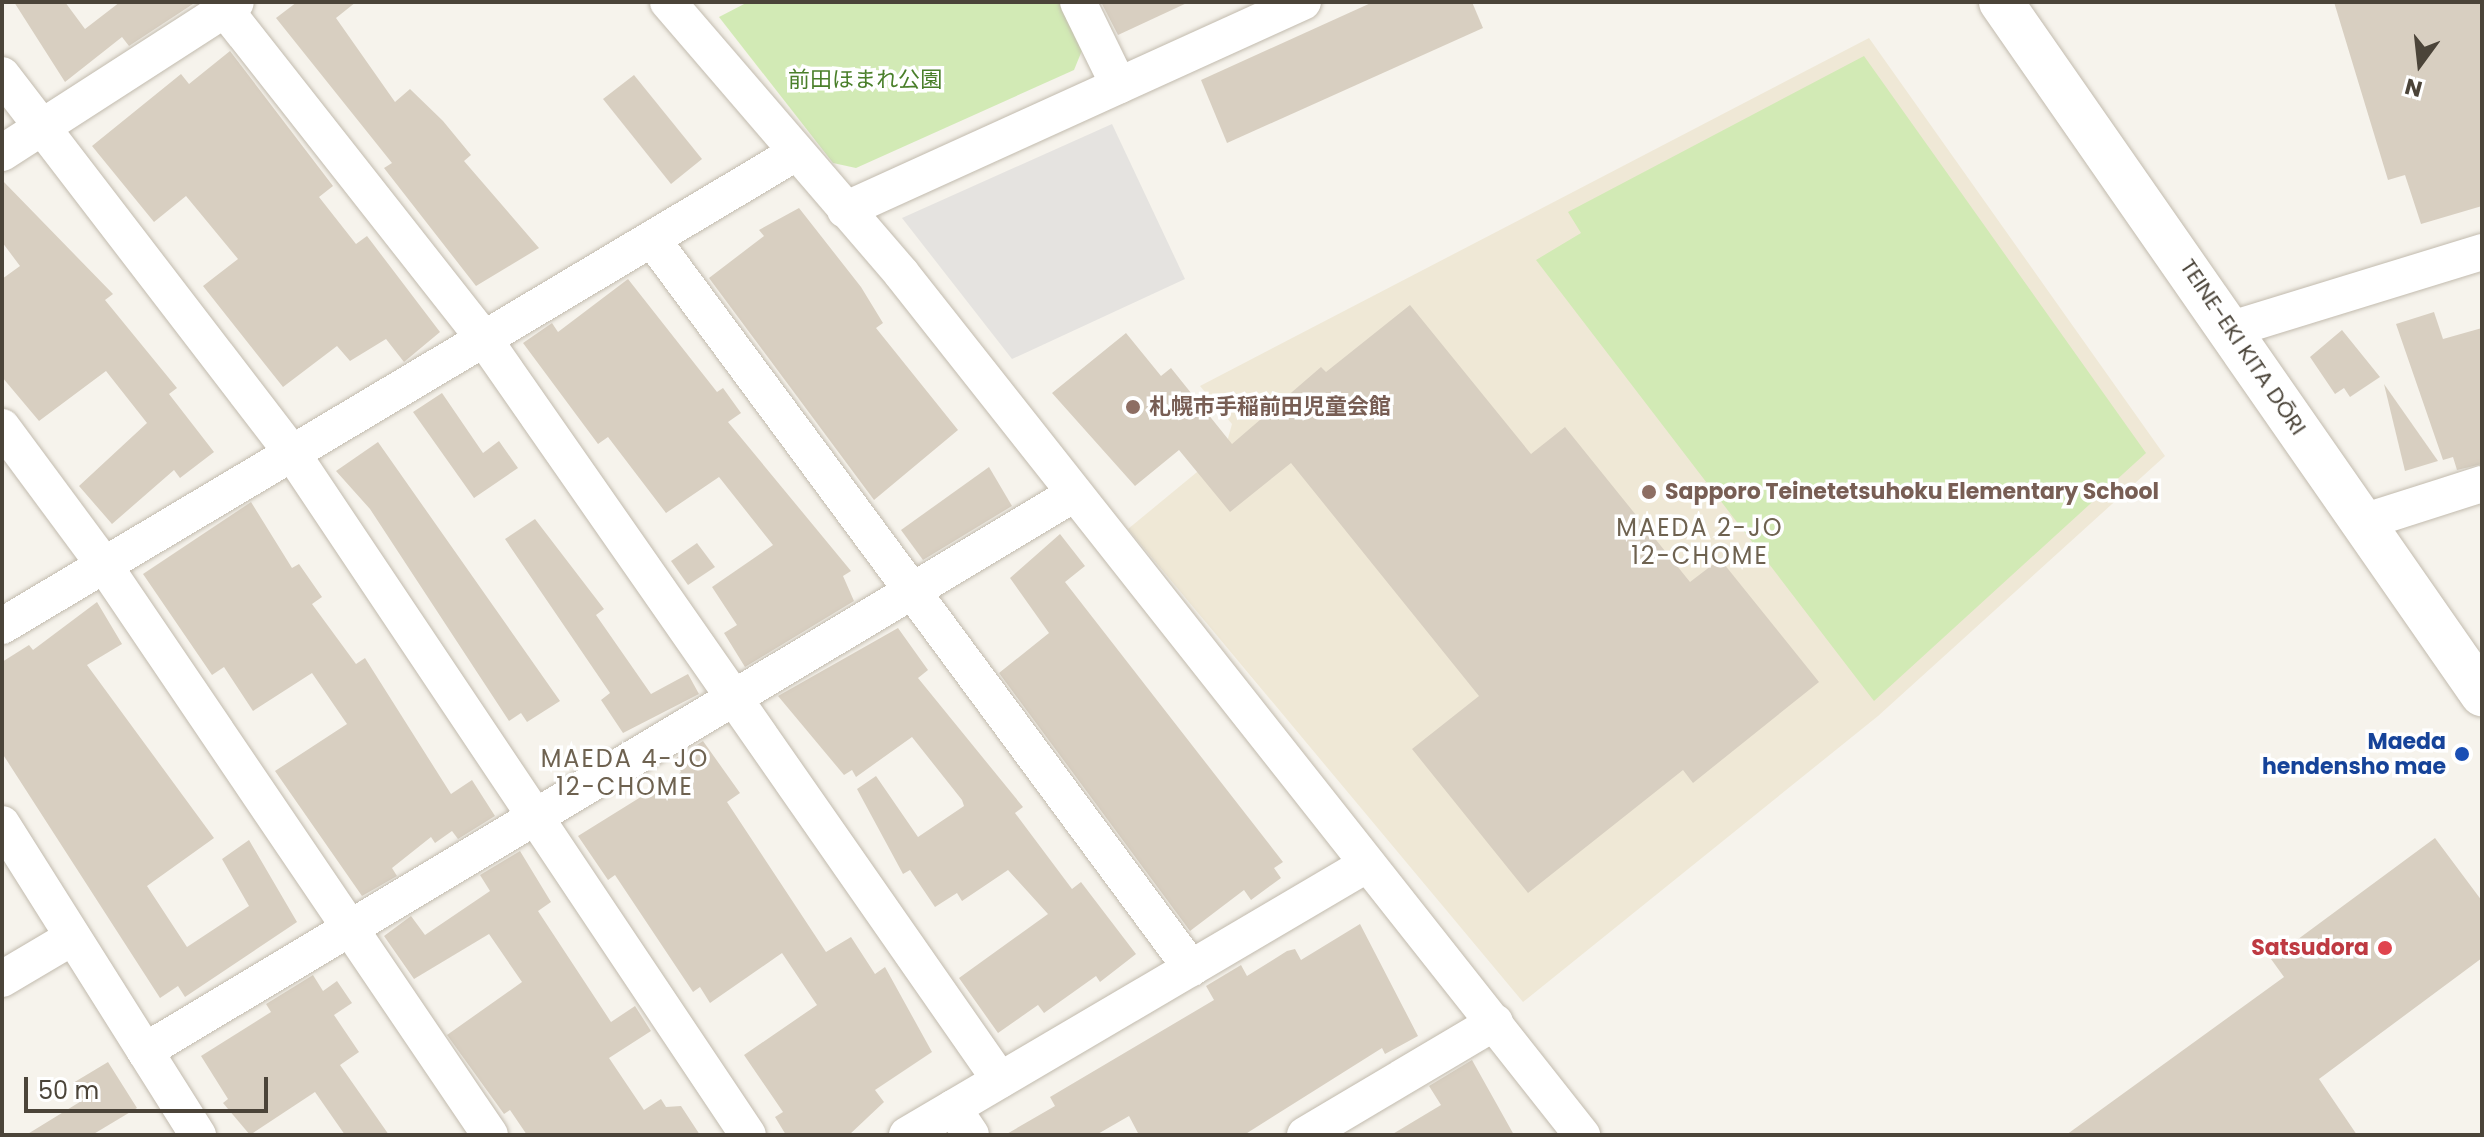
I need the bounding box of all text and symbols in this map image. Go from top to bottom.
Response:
north arrow [2380,24,2460,104]
park label: 前田ほまれ公園 [788,67,942,93]
text: N [2402,71,2426,105]
street label: TEINE-EKI KITA DŌRI [2174,254,2312,440]
place label: 札幌市手稲前田児童会館 [1149,394,1391,420]
marker: 札幌市手稲前田児童会館 [1124,398,1142,416]
place label: Sapporo Teinetetsuhoku Elementary School [1665,479,2159,505]
marker: Sapporo Teinetetsuhoku Elementary School [1640,483,1658,501]
district label: MAEDA 2-JO 12-CHOME [1616,514,1784,570]
place label: Maeda hendensho mae [2262,728,2446,780]
district label: MAEDA 4-JO 12-CHOME [541,745,709,801]
marker: Maeda hendensho mae [2453,745,2471,763]
place label: Satsudora [2251,935,2369,961]
marker: Satsudora [2376,939,2394,957]
scale bar [28,1061,272,1111]
text: 50 m [38,1074,99,1107]

